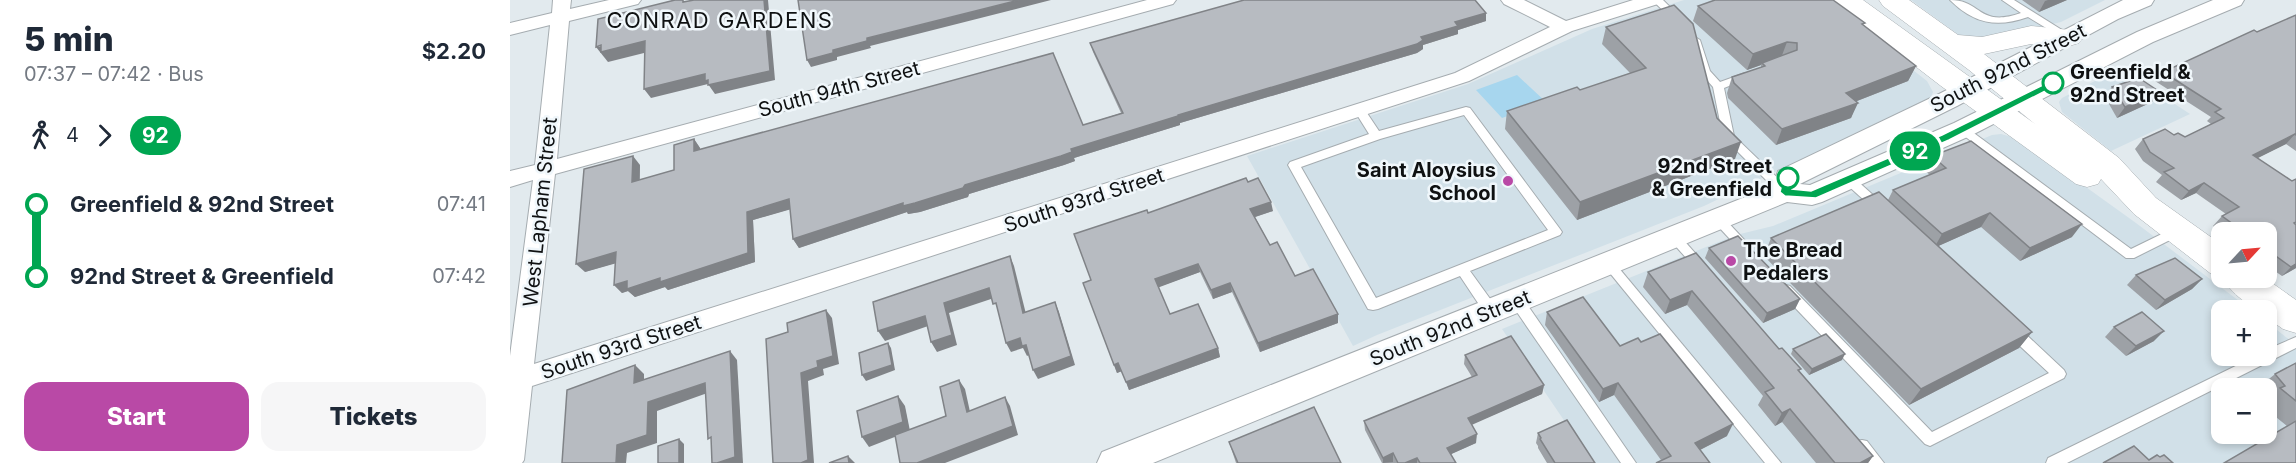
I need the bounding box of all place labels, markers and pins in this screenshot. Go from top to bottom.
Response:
place label: Greenfield & 92nd Street [2070,60,2191,107]
marker: Greenfield & 92nd Street [2042,72,2064,94]
place label: 92nd Street & Greenfield [1651,154,1772,201]
place label: Saint Aloysius School [1357,158,1496,205]
marker: 92nd Street & Greenfield [1777,167,1799,189]
marker: Saint Aloysius School [1501,174,1515,188]
place label: The Bread Pedalers [1743,238,1843,285]
marker: The Bread Pedalers [1724,254,1738,268]

